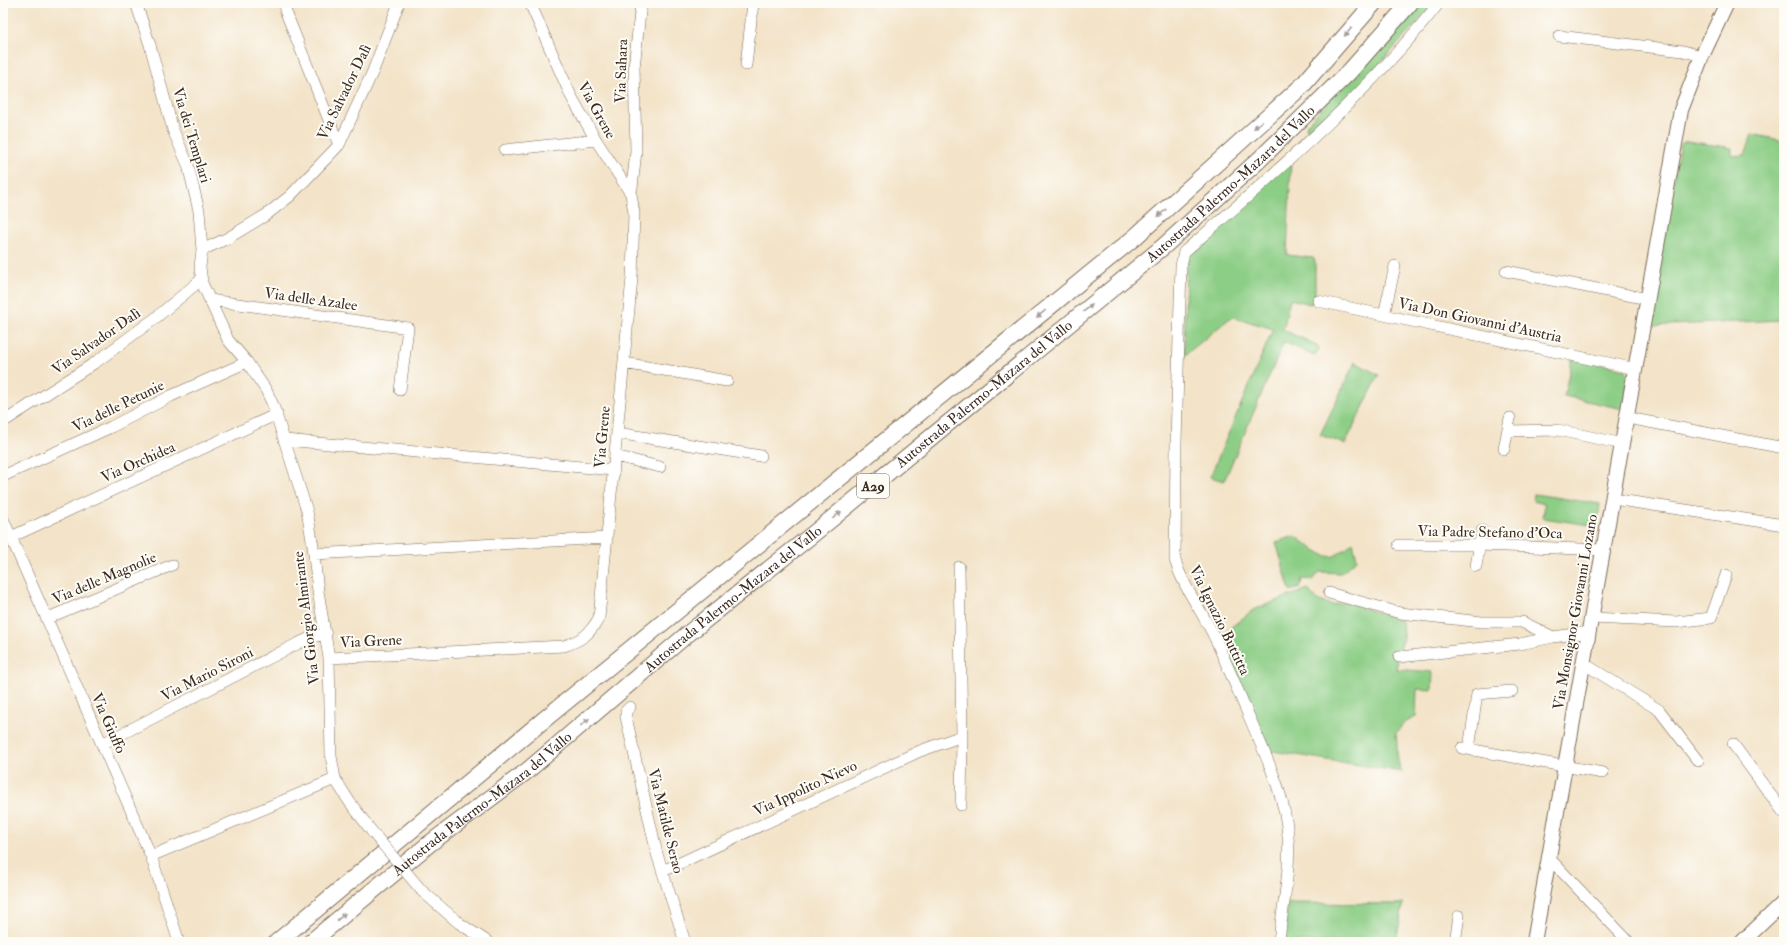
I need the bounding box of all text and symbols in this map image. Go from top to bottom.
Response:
one-way arrow [1344,27,1353,38]
street label: Via Sahara [611,38,632,103]
street label: Via Salvador Dalì [313,41,376,143]
street label: Via Grene [573,78,620,142]
street label: Via dei Templari [167,85,215,185]
street label: Autostrada Palermo-Mazara del Vallo [1141,102,1319,268]
one-way arrow [1253,121,1263,130]
one-way arrow [1157,208,1167,218]
street label: Via delle Azalee [263,284,359,315]
street label: Via Don Giovanni d'Austria [1396,294,1564,347]
street label: Via Salvador Dalì [48,304,144,379]
one-way arrow [1083,304,1094,313]
one-way arrow [1035,310,1046,319]
street label: Autostrada Palermo-Mazara del Vallo [891,316,1076,473]
street label: Via delle Petunie [69,376,167,437]
street label: Via Grene [590,405,615,469]
street label: Via Orchidea [98,437,179,487]
road number: A29 [857,474,889,498]
one-way arrow [831,511,842,520]
street label: Via Monsignor Giovanni Lozano [1549,513,1602,711]
street label: Autostrada Palermo-Mazara del Vallo [640,522,826,677]
street label: Via Padre Stefano d'Oca [1417,522,1563,543]
street label: Via delle Magnolie [49,548,159,609]
street label: Via Giorgio Almirante [289,550,324,686]
street label: Via Ignazio Buttitta [1185,562,1255,679]
street label: Via Grene [339,630,403,653]
street label: Via Mario Sironi [158,643,257,706]
street label: Via Giuffo [87,690,130,756]
one-way arrow [579,718,590,727]
street label: Autostrada Palermo-Mazara del Vallo [388,728,576,881]
street label: Via Ippolito Nievo [750,756,860,822]
street label: Via Matilde Serao [643,767,688,876]
one-way arrow [336,912,346,921]

